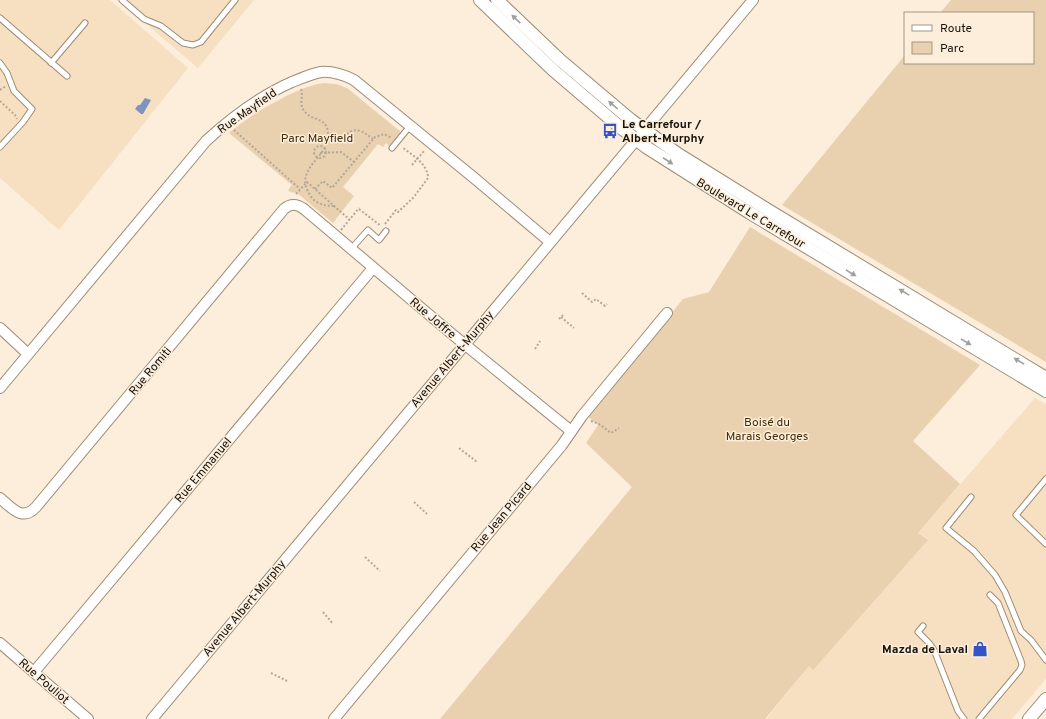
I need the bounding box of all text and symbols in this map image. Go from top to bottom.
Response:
legend [904,12,1034,64]
one-way arrow [511,14,521,23]
text: Route [940,21,972,37]
text: Parc [940,41,964,57]
street label: Rue Mayfield [215,85,280,138]
one-way arrow [608,101,619,110]
place label: Le Carrefour / Albert-Murphy [622,117,705,147]
bus stop icon: Le Carrefour / Albert-Murphy [601,122,619,140]
park label: Parc Mayfield [281,131,353,147]
one-way arrow [662,158,674,165]
street label: Boulevard Le Carrefour [693,175,808,253]
one-way arrow [845,270,857,277]
one-way arrow [898,288,910,295]
street label: Rue Joffre [406,295,459,343]
street label: Avenue Albert-Murphy [408,308,498,411]
one-way arrow [960,339,972,346]
street label: Rue Romiti [126,344,176,399]
one-way arrow [1013,358,1025,365]
park label: Boisé du Marais Georges [726,415,808,445]
street label: Rue Emmanuel [172,434,236,507]
street label: Rue Jean Picard [468,479,536,556]
street label: Avenue Albert-Murphy [200,557,290,660]
shop icon: Mazda de Laval [971,640,989,658]
place label: Mazda de Laval [882,642,968,658]
street label: Rue Pouliot [15,655,72,708]

